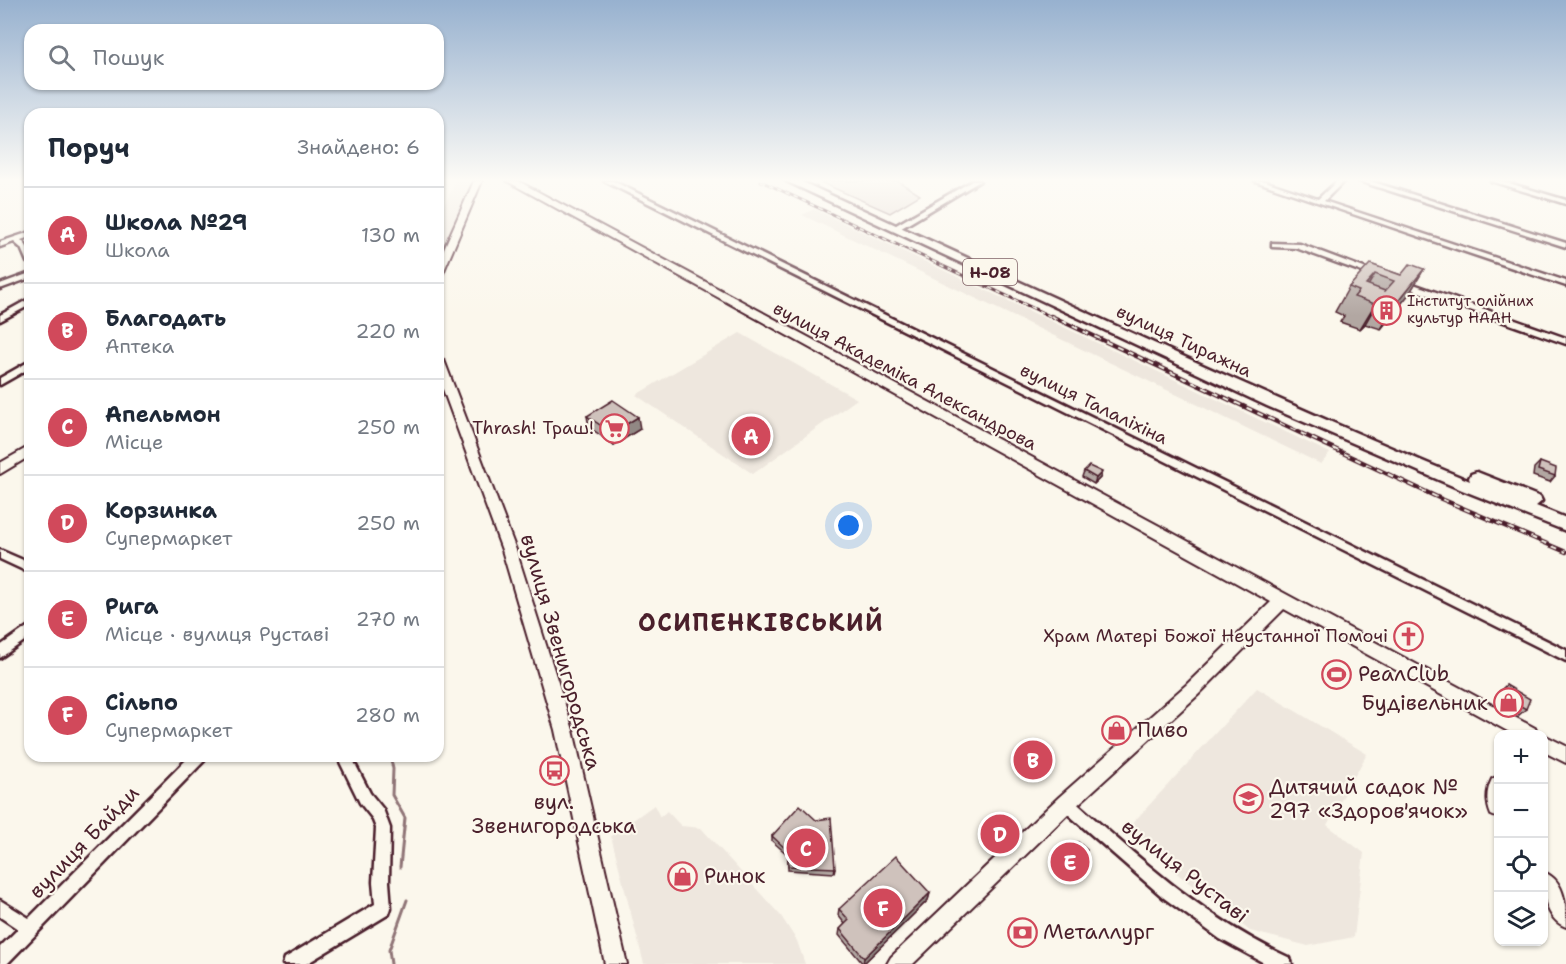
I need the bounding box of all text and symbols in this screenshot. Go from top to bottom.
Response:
search box [24,24,444,90]
icon: search [45,41,78,74]
text: Пошук [93,43,164,72]
text: Поруч [48,130,130,165]
text: Знайдено: 6 [297,134,420,160]
text: Школа №29 [105,208,248,237]
text: A [60,222,75,248]
text: 130 m [361,222,420,248]
text: Школа [105,237,170,263]
road number: Н-08 [963,259,1017,285]
place label: Інститут олійних культур НААН [1407,291,1534,328]
building icon: Інститут олійних культур НААН [1370,294,1402,326]
street label: вулиця Академіка Александрова [769,296,1041,456]
street label: вулиця Тиражна [1112,299,1256,383]
text: Благодать [105,304,226,333]
text: B [61,318,74,344]
text: 220 m [356,318,420,344]
text: Аптека [105,333,174,359]
street label: вулиця Талаліхіна [1016,358,1172,450]
text: Апельмон [105,400,221,429]
supermarket icon: Thrash! Траш! [599,412,631,444]
text: C [61,414,74,440]
text: 250 m [356,414,420,440]
pin: A [732,414,771,458]
place label: Thrash! Траш! [472,416,594,440]
text: Місце [105,429,163,455]
text: Корзинка [105,496,217,525]
text: D [60,510,75,536]
text: 250 m [356,510,420,536]
your location [834,511,863,540]
text: Супермаркет [105,525,232,551]
street label: вулиця Звенигородська [514,531,608,773]
text: Рига [105,592,159,621]
text: E [61,606,74,632]
text: 270 m [356,606,420,632]
district label: ОСИПЕНКІВСЬКИЙ [638,606,884,639]
church icon: Храм Матері Божої Неустанної Помочі [1393,620,1425,652]
text: Місце · вулиця Руставі [105,621,329,647]
place label: Храм Матері Божої Неустанної Помочі [1043,624,1388,648]
sports icon: РеалClub [1321,658,1353,690]
place label: РеалClub [1358,660,1449,688]
shop icon: Будівельник [1493,687,1525,719]
text: Сільпо [105,688,178,717]
place label: Будівельник [1361,689,1488,717]
text: F [62,702,73,728]
text: 280 m [355,702,420,728]
shop icon: Пиво [1100,714,1132,746]
place label: Пиво [1137,716,1188,744]
text: Супермаркет [105,717,232,743]
map controls [1494,730,1548,946]
button: + [1494,730,1548,784]
pin: B [1014,738,1052,783]
bus stop icon: вул. Звенигородська [538,755,570,787]
place label: Дитячий садок № 297 «Здоров'ячок» [1269,773,1468,825]
street label: вулиця Байди [23,779,145,905]
school or university icon: Дитячий садок № 297 «Здоров'ячок» [1232,783,1264,815]
button: − [1494,784,1548,838]
place label: вул. Звенигородська [472,788,636,840]
pin: D [980,812,1020,856]
street label: вулиця Руставі [1116,813,1254,929]
pin: C [786,826,826,870]
button: locate [1494,838,1548,892]
pin: E [1050,840,1090,884]
shop icon: Ринок [667,860,699,892]
place label: Ринок [704,862,765,890]
pin: F [864,886,902,930]
button: layers [1494,892,1548,946]
bank icon: Металлург [1006,916,1038,948]
place label: Металлург [1043,918,1155,946]

